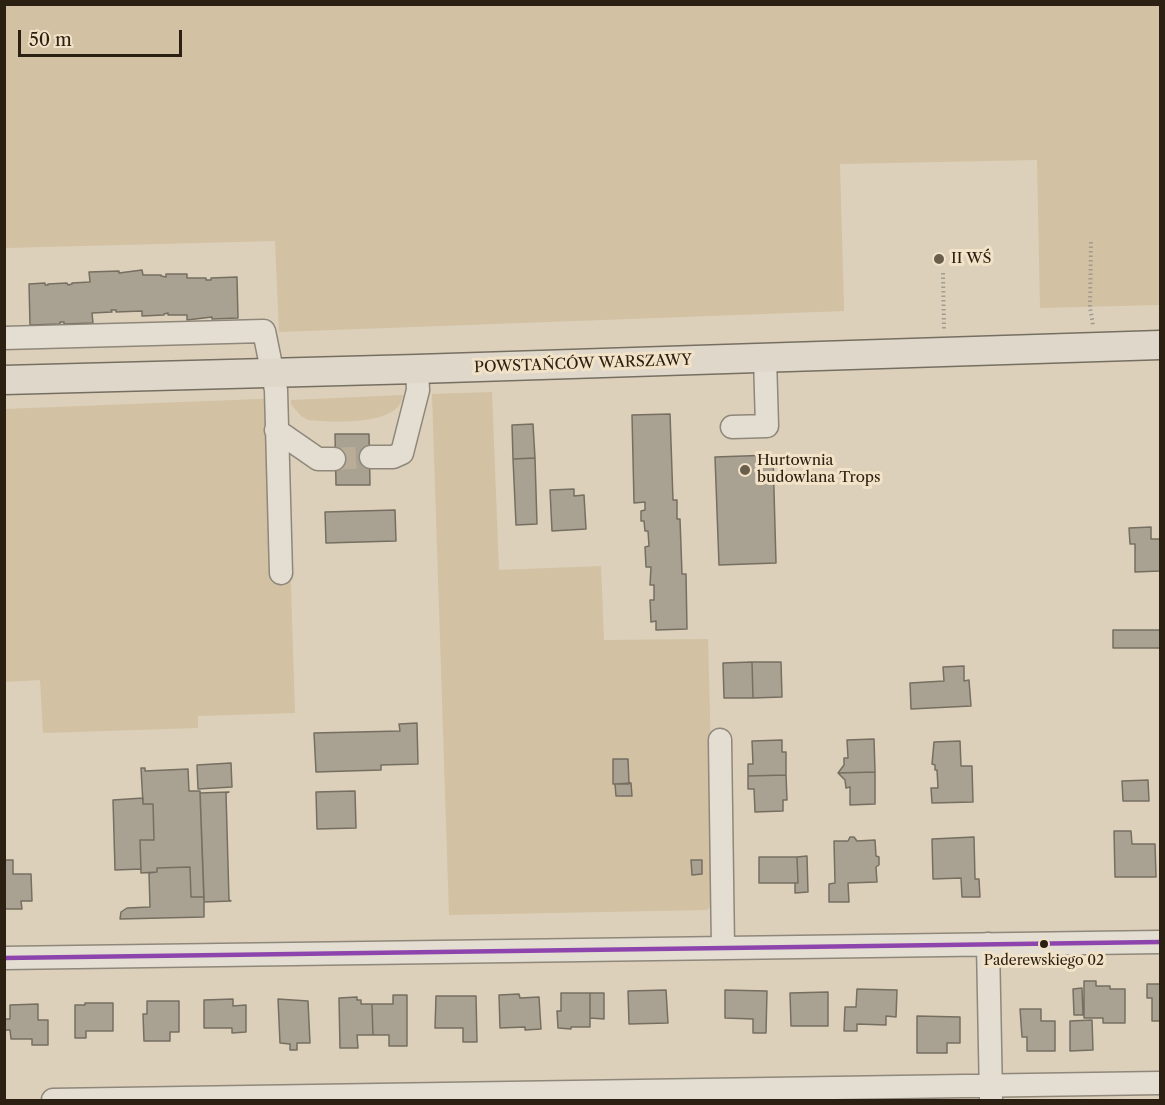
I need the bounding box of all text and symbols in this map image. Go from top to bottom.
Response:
scale bar [21,18,184,56]
text: 50 m [29,29,72,51]
place label: II WŚ [951,250,991,268]
marker: II WŚ [932,252,946,266]
street label: POWSTAŃCÓW WARSZAWY [474,351,692,377]
place label: Hurtownia budowlana Trops [757,452,881,487]
marker: Hurtownia budowlana Trops [738,463,752,477]
marker: Paderewskiego 02 [1038,938,1050,950]
place label: Paderewskiego 02 [984,953,1104,969]

